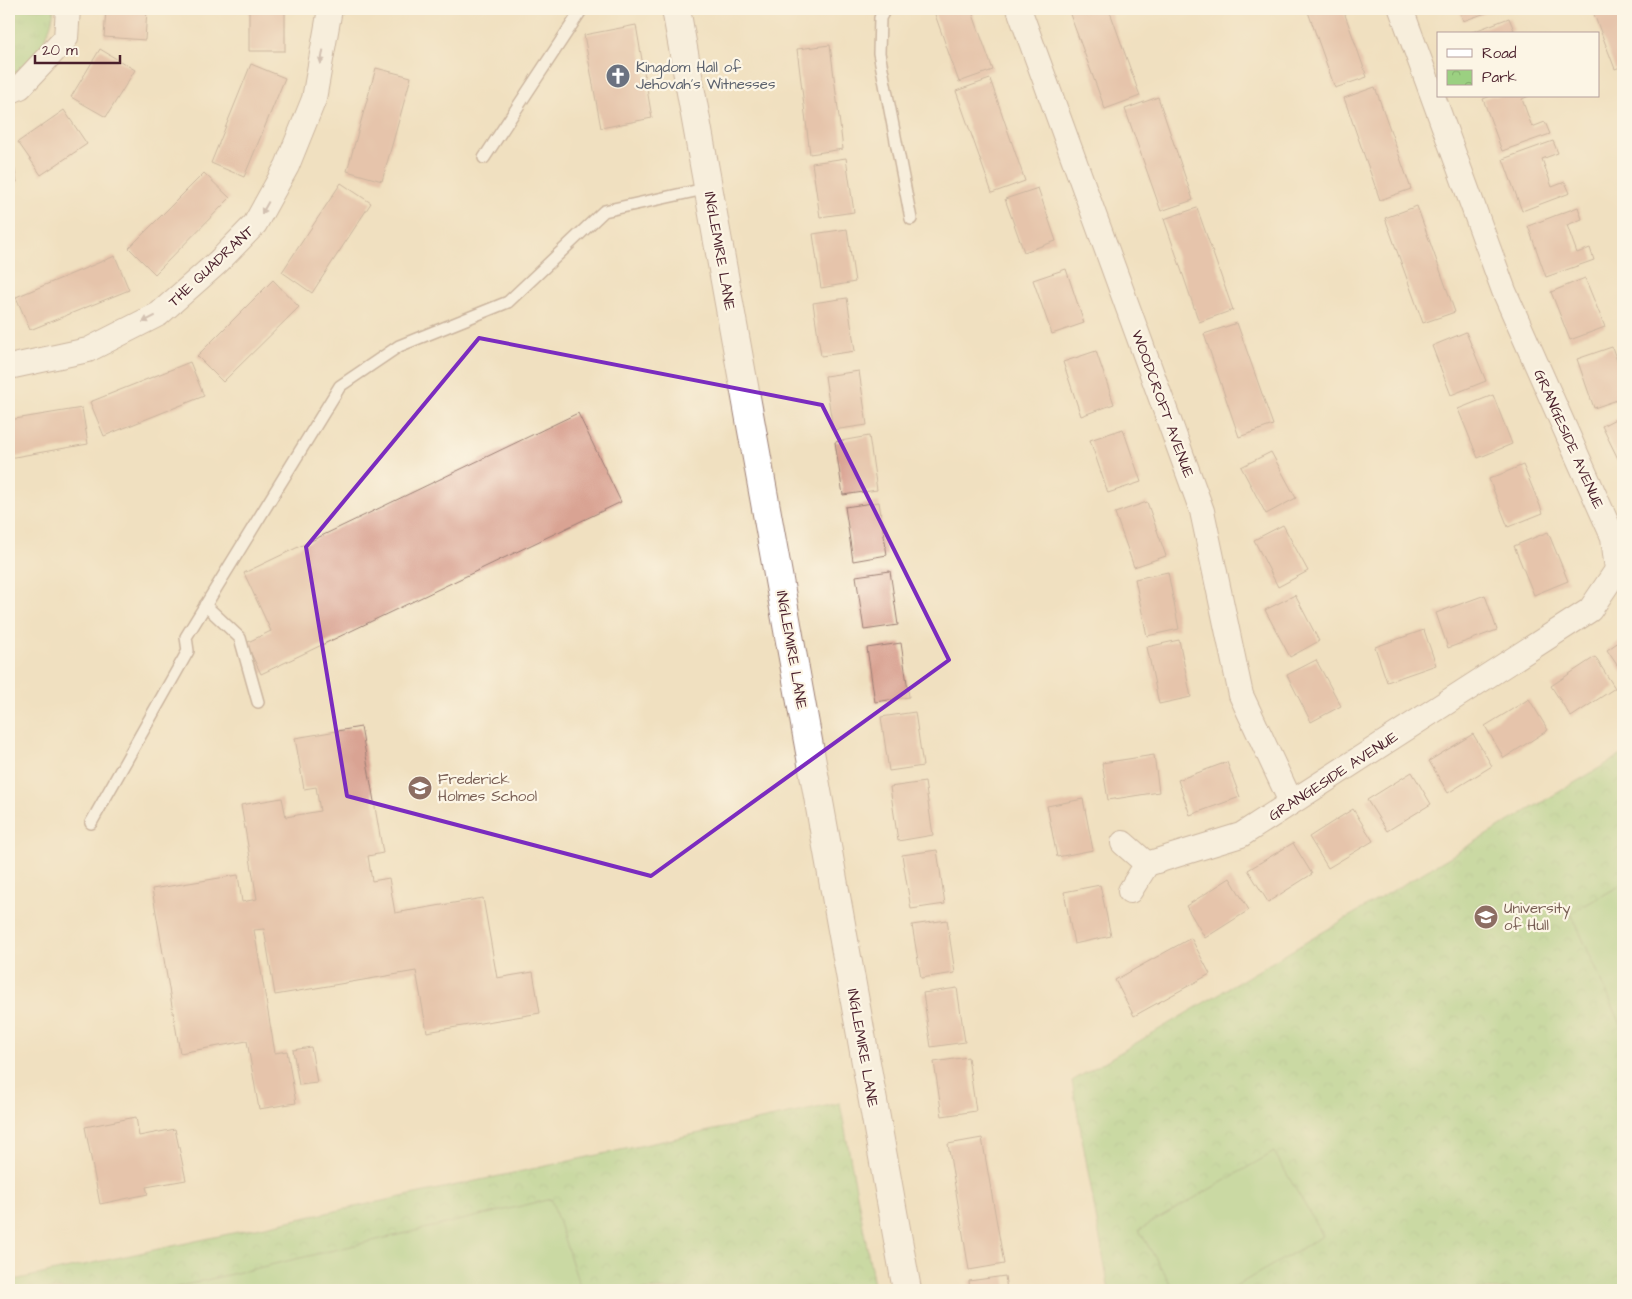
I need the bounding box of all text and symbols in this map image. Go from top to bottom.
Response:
scale bar [35,32,120,64]
legend [1437,32,1600,98]
text: 20 m [42,40,78,61]
text: Road [1482,43,1517,64]
one-way arrow [317,49,325,65]
place label: Kingdom Hall of Jehovah's Witnesses [636,57,776,95]
church icon: Kingdom Hall of Jehovah's Witnesses [605,63,631,89]
text: Park [1482,67,1517,88]
street label: INGLEMIRE LANE [699,190,740,312]
one-way arrow [260,201,269,214]
street label: THE QUADRANT [164,220,259,312]
one-way arrow [141,315,156,323]
street label: WOODCROFT AVENUE [1126,327,1199,481]
street label: GRANGESIDE AVENUE [1528,366,1609,512]
street label: INGLEMIRE LANE [771,589,812,711]
street label: GRANGESIDE AVENUE [1264,727,1402,826]
place label: Frederick Holmes School [438,769,537,807]
school or university icon: Frederick Holmes School [407,775,433,801]
place label: University of Hull [1504,898,1570,936]
school or university icon: University of Hull [1473,904,1499,930]
street label: INGLEMIRE LANE [842,987,883,1109]

